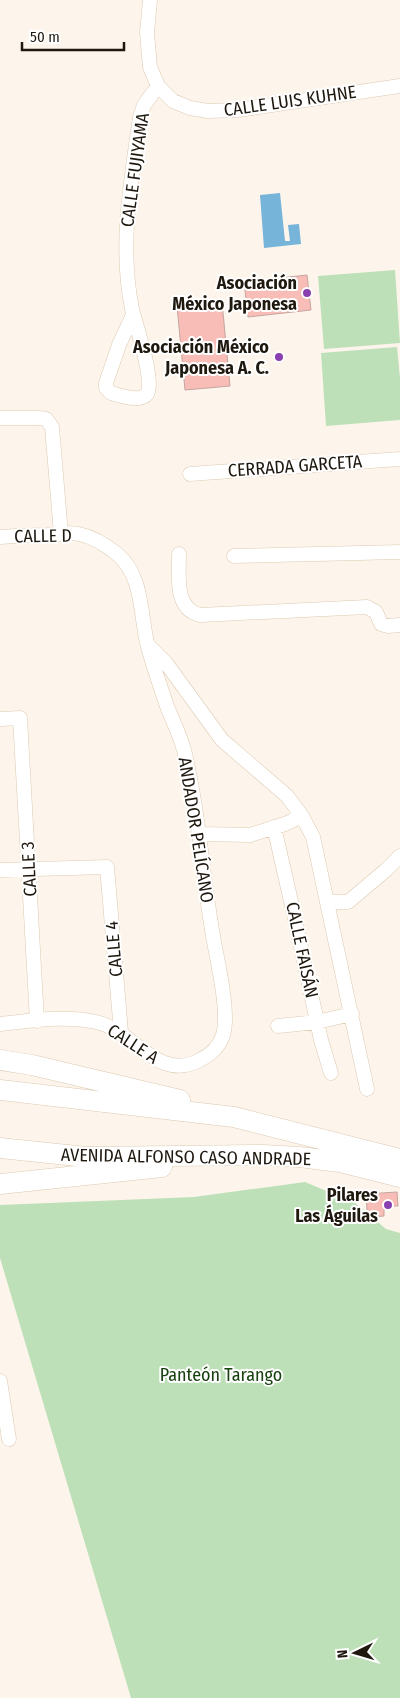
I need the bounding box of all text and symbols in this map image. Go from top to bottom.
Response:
scale bar [22,20,125,52]
text: 50 m [30,28,60,46]
street label: CALLE LUIS KUHNE [222,81,358,121]
street label: CALLE FUJIYAMA [116,111,154,229]
place label: Asociación México Japonesa [172,272,297,315]
marker: Asociación México Japonesa [301,287,313,299]
place label: Asociación México Japonesa A. C. [132,336,269,379]
marker: Asociación México Japonesa A. C. [273,351,285,363]
street label: CERRADA GARCETA [227,450,363,482]
street label: CALLE D [14,524,72,548]
street label: ANDADOR PELÍCANO [174,755,219,904]
street label: CALLE 3 [17,841,41,897]
street label: CALLE FAISÁN [281,900,324,1000]
street label: CALLE 4 [101,920,127,978]
street label: CALLE A [103,1019,163,1069]
street label: AVENIDA ALFONSO CASO ANDRADE [61,1144,311,1170]
place label: Pilares Las Águilas [295,1184,378,1227]
marker: Pilares Las Águilas [382,1199,394,1211]
park label: Panteón Tarango [160,1364,282,1386]
north arrow [330,1628,380,1678]
text: N [334,1649,351,1659]

